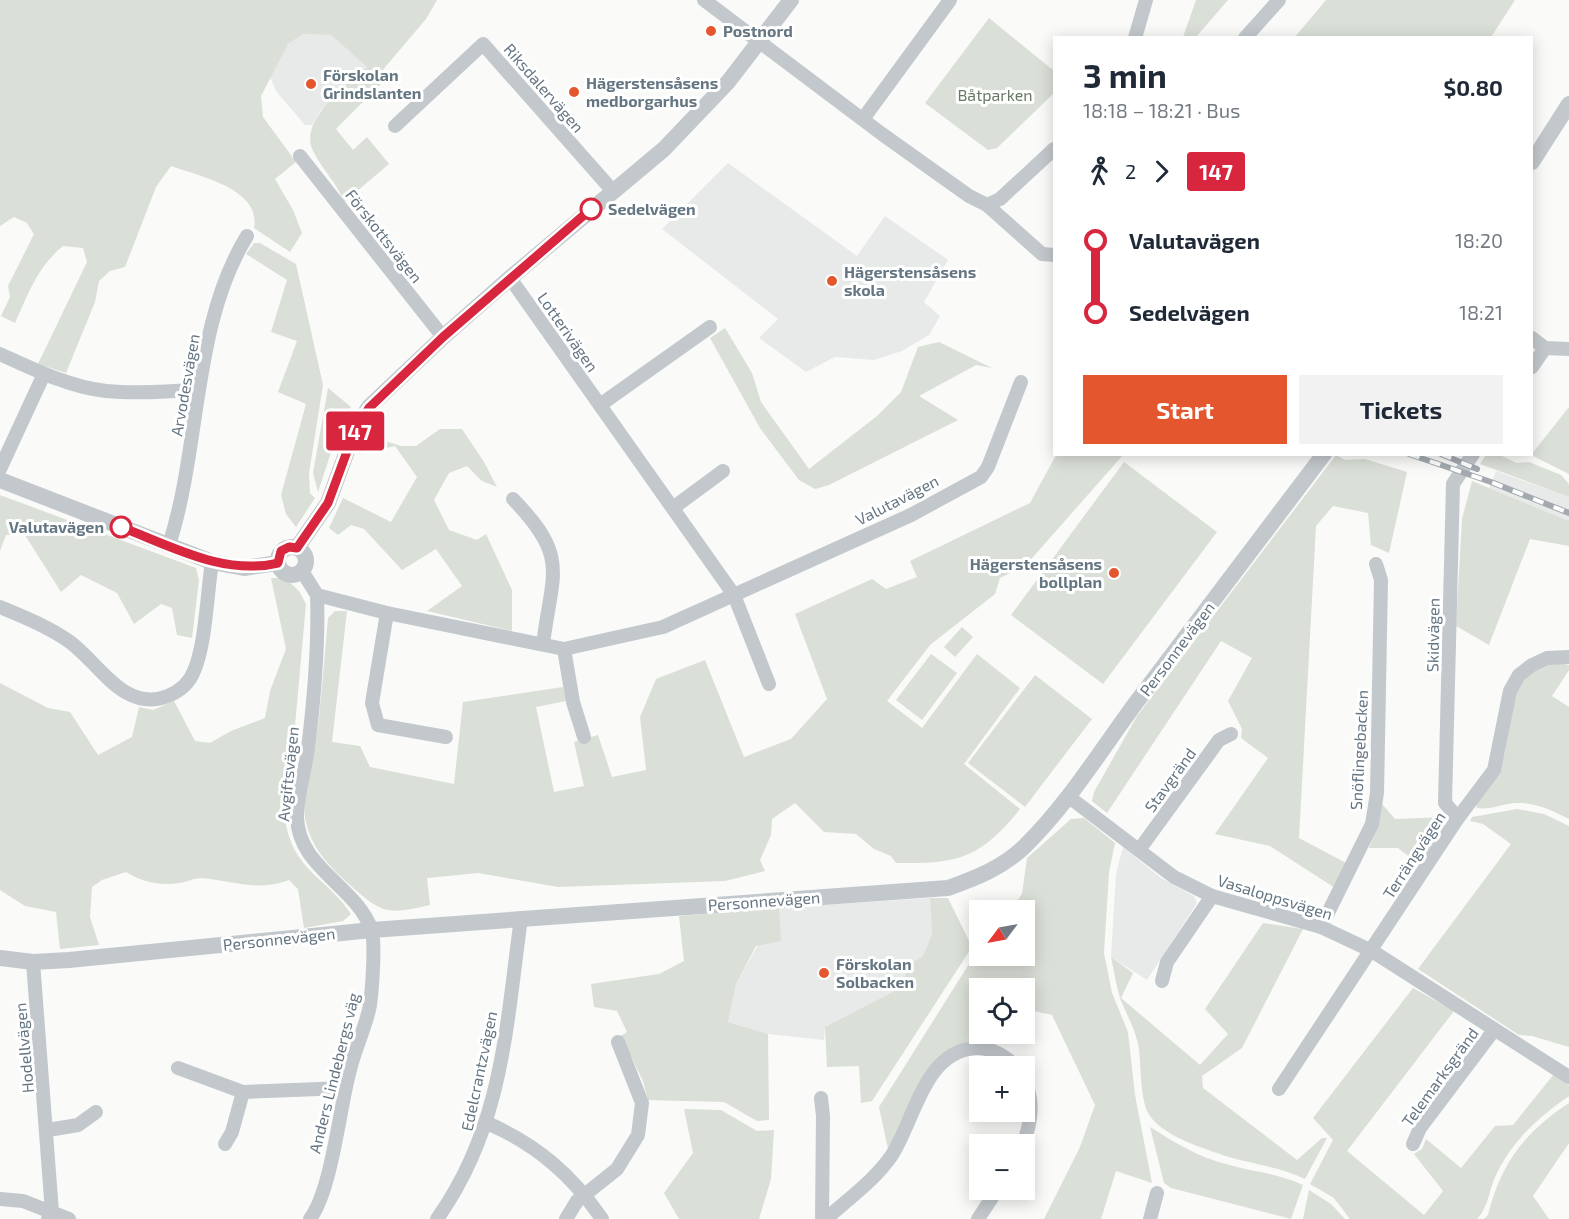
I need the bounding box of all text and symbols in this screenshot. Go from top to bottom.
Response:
place label: Postnord [723,21,793,40]
marker: Postnord [704,24,718,38]
street label: Riksdalervägen [501,39,588,136]
text: 3 min [1083,55,1167,95]
place label: Förskolan Grindslanten [323,65,421,102]
place label: Hägerstensåsens medborgarhus [586,73,718,110]
text: $0.80 [1443,74,1503,100]
marker: Förskolan Grindslanten [304,77,318,91]
marker: Hägerstensåsens medborgarhus [567,85,581,99]
park label: Båtparken [957,85,1033,104]
text: 18:18 – 18:21 · Bus [1083,98,1240,122]
icon: walk [1083,155,1116,188]
icon: forward [1145,155,1178,188]
text: 2 [1125,159,1136,183]
text: 147 [1199,159,1233,184]
street label: Förskottsvägen [342,185,427,286]
marker: Sedelvägen [580,198,602,220]
place label: Sedelvägen [608,199,696,218]
text: Valutavägen [1129,227,1260,253]
text: 18:20 [1455,228,1503,252]
place label: Hägerstensåsens skola [844,262,976,299]
marker: Hägerstensåsens skola [825,274,839,288]
street label: Lotterivägen [534,288,603,375]
text: Sedelvägen [1129,299,1250,325]
text: 18:21 [1459,300,1503,324]
street label: Arvodesvägen [166,332,203,438]
button: Start [1083,375,1287,444]
button: Tickets [1299,375,1503,444]
line badge: 147 [320,412,389,450]
text: 147 [338,419,372,444]
street label: Valutavägen [852,470,942,529]
marker: Valutavägen [110,516,132,538]
place label: Valutavägen [9,517,104,536]
place label: Hägerstensåsens bollplan [970,554,1102,591]
marker: Hägerstensåsens bollplan [1107,566,1121,580]
street label: Personnevägen [1135,598,1218,699]
street label: Skidvägen [1422,598,1443,672]
street label: Snöflingebacken [1346,689,1371,811]
street label: Avgiftsvägen [273,726,302,822]
street label: Stavgränd [1140,744,1199,816]
street label: Terrängvägen [1378,808,1449,902]
street label: Vasaloppsvägen [1215,870,1335,923]
street label: Personnevägen [707,887,821,914]
north arrow [969,900,1035,966]
map controls [969,900,1035,1200]
street label: Personnevägen [222,923,336,954]
place label: Förskolan Solbacken [836,954,914,991]
marker: Förskolan Solbacken [817,966,831,980]
button: locate [969,978,1035,1044]
street label: Anders Lindebergs väg [304,991,363,1155]
street label: Hodellvägen [10,1002,37,1094]
street label: Edelcrantzvägen [457,1009,500,1133]
street label: Telemarksgränd [1397,1024,1482,1130]
button: + [969,1056,1035,1122]
button: − [969,1134,1035,1200]

